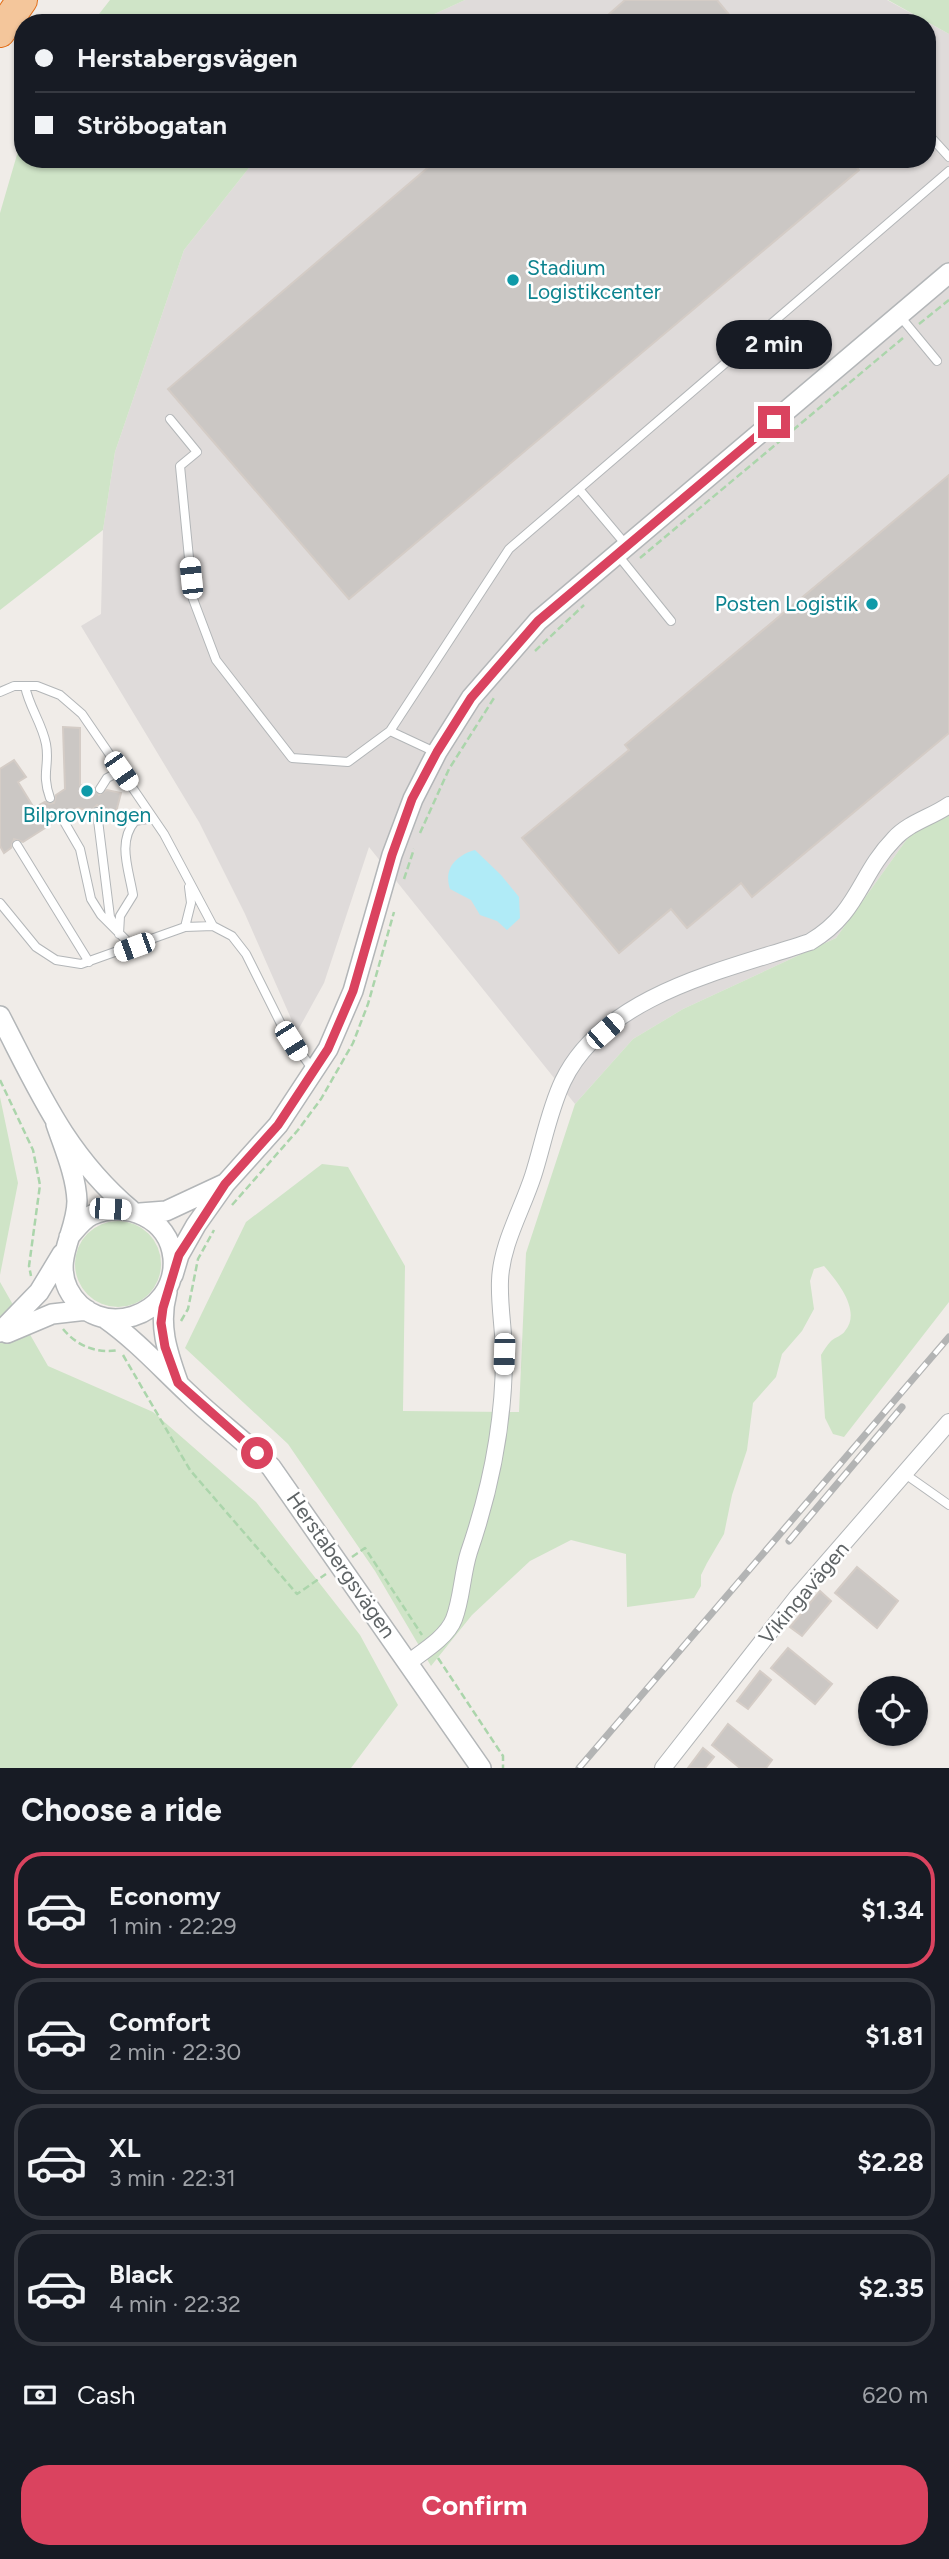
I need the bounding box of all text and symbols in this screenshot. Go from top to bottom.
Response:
text: Herstabergsvägen [77,42,297,74]
text: Ströbogatan [77,109,227,141]
place label: Stadium Logistikcenter [527,255,661,304]
marker: Stadium Logistikcenter [505,272,521,288]
callout: 2 min [716,320,832,370]
text: 2 min [745,330,803,358]
route end [758,406,790,438]
car [179,556,204,600]
place label: Posten Logistik [715,591,859,616]
marker: Posten Logistik [864,596,880,612]
car [101,748,142,794]
marker: Bilprovningen [79,783,95,799]
place label: Bilprovningen [23,802,151,827]
car [111,930,158,964]
car [583,1009,628,1053]
car [271,1018,312,1064]
car [89,1197,132,1221]
car [493,1333,516,1375]
route start [241,1437,273,1469]
street label: Herstabergsvägen [282,1487,401,1643]
street label: Vikingavägen [753,1536,854,1649]
map controls [858,1676,928,1746]
button: locate [858,1676,928,1746]
text: Choose a ride [21,1791,222,1829]
icon: car [25,1879,88,1942]
text: Economy [109,1880,221,1912]
text: $1.34 [861,1894,924,1926]
text: 1 min · 22:29 [109,1912,237,1940]
icon: car [25,2005,88,2068]
text: Comfort [109,2006,211,2038]
text: $1.81 [865,2020,924,2052]
text: 2 min · 22:30 [109,2038,241,2066]
icon: car [25,2131,88,2194]
text: XL [109,2132,141,2164]
text: $2.28 [857,2146,924,2178]
text: 3 min · 22:31 [109,2164,236,2192]
icon: car [25,2257,88,2320]
text: Black [109,2258,173,2290]
text: $2.35 [859,2272,924,2304]
text: 4 min · 22:32 [109,2290,241,2318]
icon: cash [21,2376,59,2414]
text: Cash [77,2379,136,2411]
text: 620 m [862,2381,928,2409]
button: Confirm [21,2465,928,2545]

